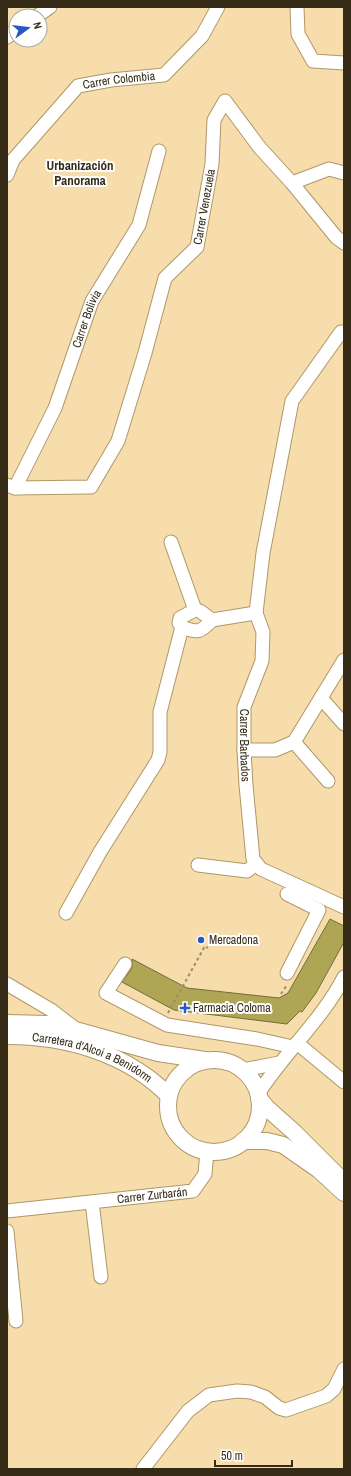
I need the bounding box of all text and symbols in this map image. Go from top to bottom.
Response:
north arrow [8,8,48,48]
text: N [30,20,45,30]
street label: Carrer Colombia [81,68,156,93]
district label: Urbanización Panorama [47,157,113,189]
street label: Carrer Venezuela [190,167,219,246]
street label: Carrer Bolivia [68,286,105,350]
street label: Carrer Barbados [236,709,254,782]
place label: Mercadona [209,932,259,948]
marker: Mercadona [196,935,206,945]
place label: Farmacia Coloma [193,1000,271,1016]
marker: Farmacia Coloma [180,1003,190,1013]
street label: Carretera d'Alcoi a Benidorm [31,1029,155,1086]
street label: Carrer Zurbarán [116,1184,188,1207]
scale bar [215,1442,292,1468]
text: 50 m [221,1448,243,1464]

